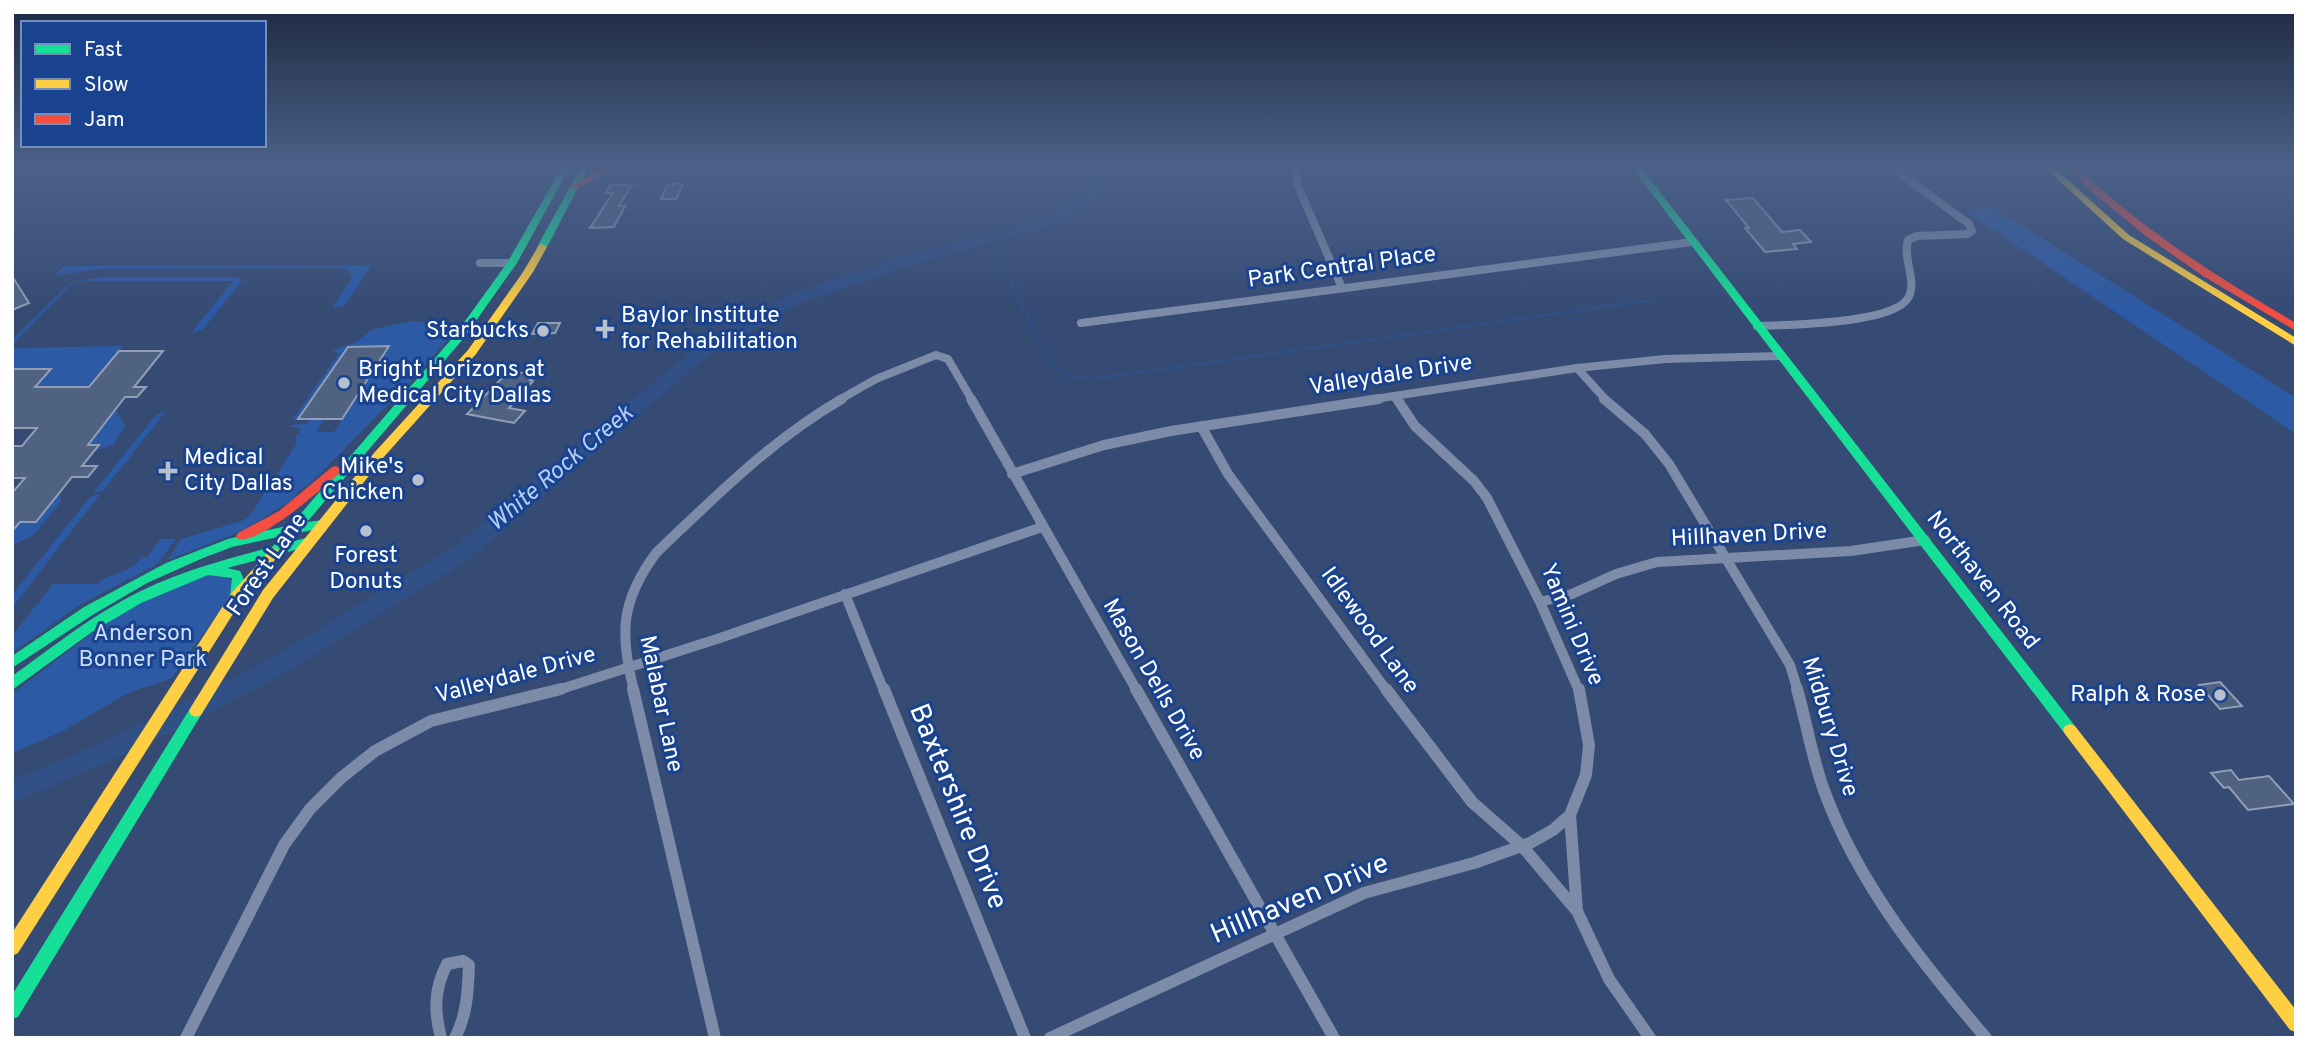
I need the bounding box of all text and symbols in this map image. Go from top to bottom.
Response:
legend [21,21,266,147]
text: Fast [84,37,123,64]
text: Slow [84,72,129,99]
text: Jam [84,107,125,134]
street label: Park Central Place [1246,240,1438,296]
place label: Baylor Institute for Rehabilitation [621,302,798,357]
place label: Starbucks [426,317,529,346]
marker: Baylor Institute for Rehabilitation [595,319,615,339]
marker: Starbucks [535,323,551,339]
street label: Valleydale Drive [1307,349,1475,403]
place label: Bright Horizons at Medical City Dallas [358,356,552,411]
marker: Bright Horizons at Medical City Dallas [336,375,352,391]
water label: White Rock Creek [482,399,641,539]
place label: Medical City Dallas [184,444,293,499]
place label: Mike's Chicken [322,453,404,508]
marker: Medical City Dallas [158,461,178,481]
marker: Mike's Chicken [410,472,426,488]
street label: Northaven Road [1919,506,2045,656]
street label: Forest Lane [222,508,314,622]
street label: Hillhaven Drive [1670,517,1828,555]
marker: Forest Donuts [358,523,374,539]
place label: Forest Donuts [329,542,403,597]
street label: Yamini Drive [1532,560,1610,690]
street label: Idlewood Lane [1313,562,1425,700]
street label: Mason Dells Drive [1095,594,1211,766]
park label: Anderson Bonner Park [79,620,207,675]
street label: Malabar Lane [631,633,689,775]
street label: Valleydale Drive [433,641,599,711]
street label: Midbury Drive [1794,654,1864,800]
place label: Ralph & Rose [2070,681,2206,710]
marker: Ralph & Rose [2212,687,2228,703]
street label: Baxtershire Drive [899,699,1015,915]
street label: Hillhaven Drive [1205,846,1395,954]

